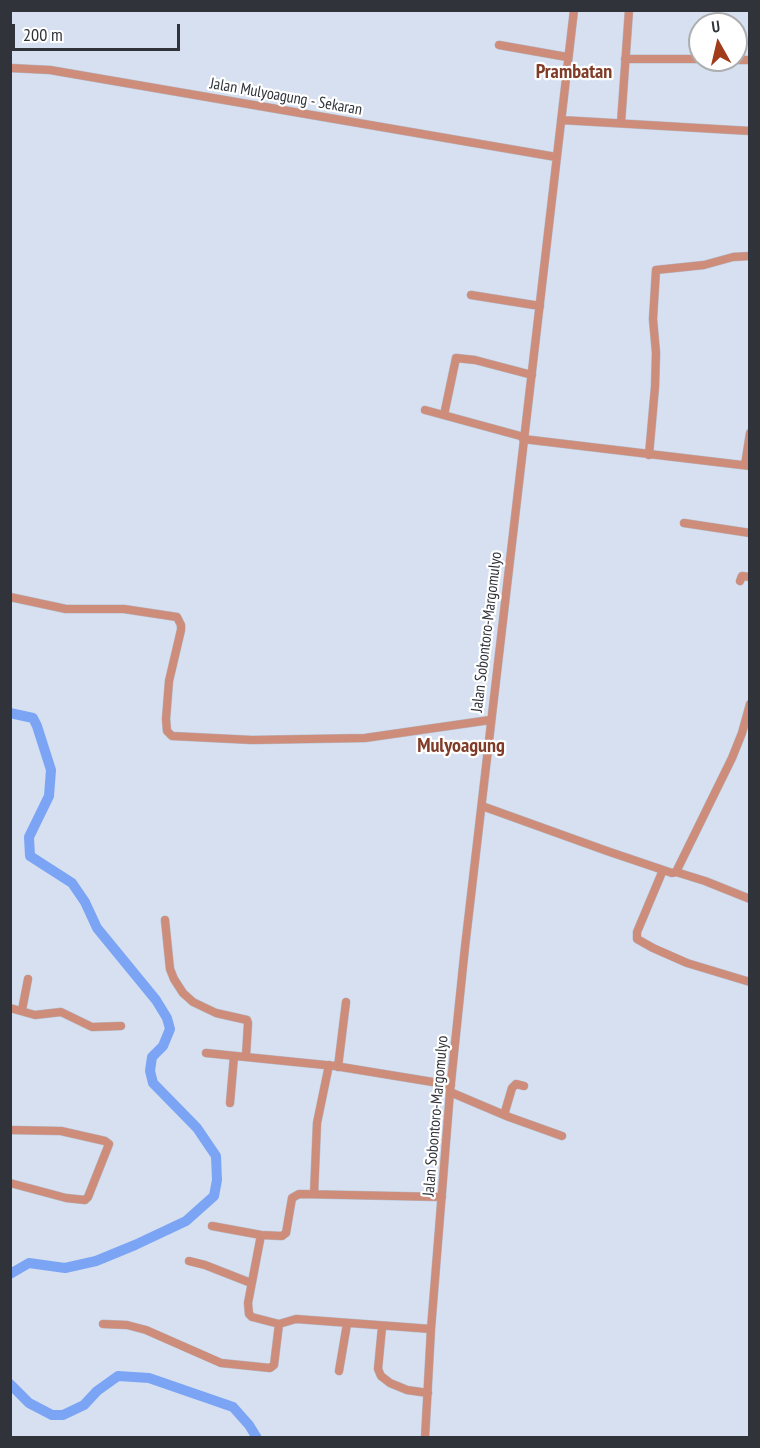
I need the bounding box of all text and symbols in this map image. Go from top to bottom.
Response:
scale bar [15,12,183,50]
north arrow [688,12,748,72]
text: U [710,16,721,37]
text: 200 m [23,23,63,46]
district label: Prambatan [536,60,612,84]
street label: Jalan Mulyoagung - Sekaran [208,74,364,120]
street label: Jalan Sobontoro-Margomulyo [468,551,506,713]
district label: Mulyoagung [417,734,505,758]
street label: Jalan Sobontoro-Margomulyo [419,1035,453,1197]

